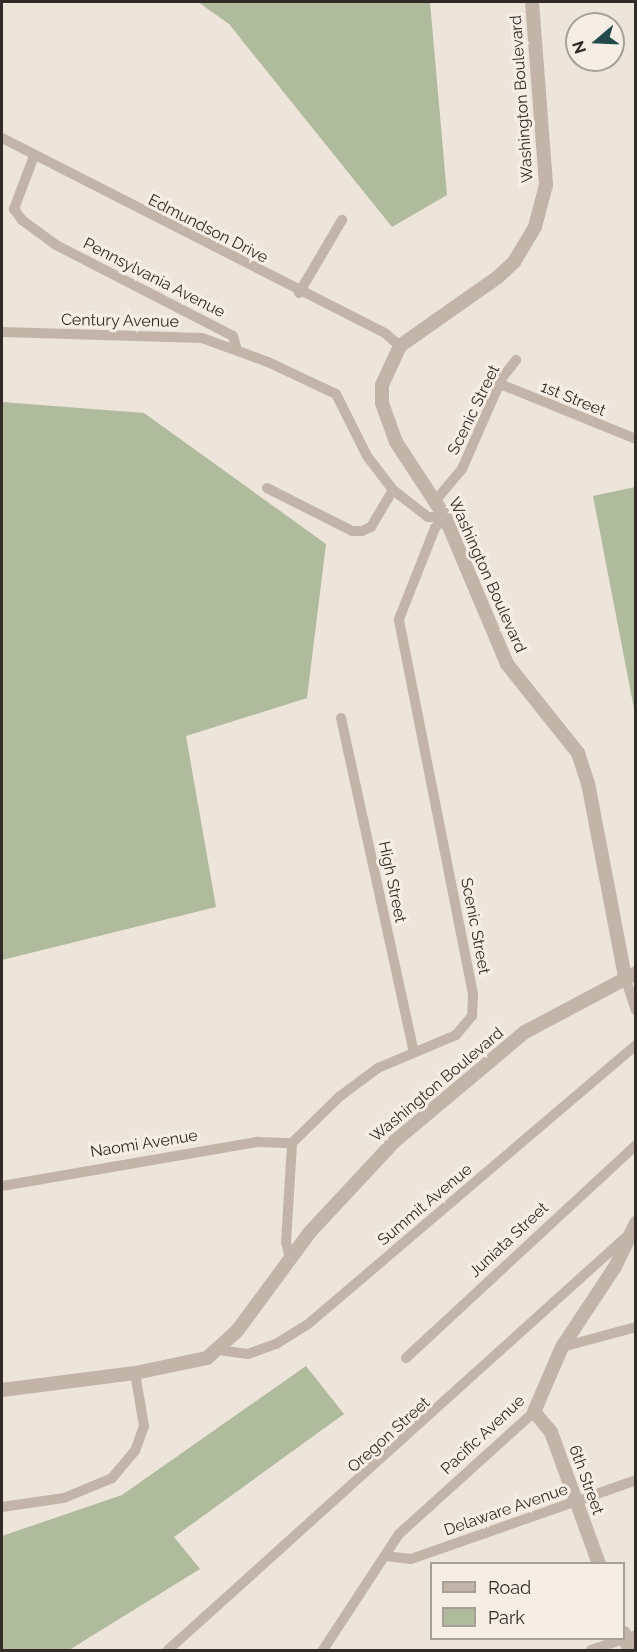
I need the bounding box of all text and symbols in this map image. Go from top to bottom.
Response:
north arrow [565,12,625,72]
street label: Washington Boulevard [507,14,537,184]
text: N [568,39,590,56]
street label: Edmundson Drive [145,191,271,267]
street label: Pennsylvania Avenue [80,234,228,322]
street label: Century Avenue [60,310,180,332]
street label: Scenic Street [444,362,504,458]
street label: 1st Street [538,377,608,421]
street label: Washington Boulevard [444,494,530,656]
street label: High Street [374,839,410,925]
street label: Scenic Street [456,876,494,976]
street label: Washington Boulevard [366,1024,508,1146]
street label: Naomi Avenue [89,1126,199,1162]
street label: Summit Avenue [374,1160,476,1250]
street label: Juniata Street [465,1199,553,1281]
street label: Pacific Avenue [437,1391,529,1479]
street label: Oregon Street [344,1393,434,1477]
street label: 6th Street [565,1443,607,1517]
street label: Delaware Avenue [441,1480,571,1540]
legend [430,1562,625,1640]
text: Road [488,1577,531,1598]
text: Park [488,1607,525,1628]

